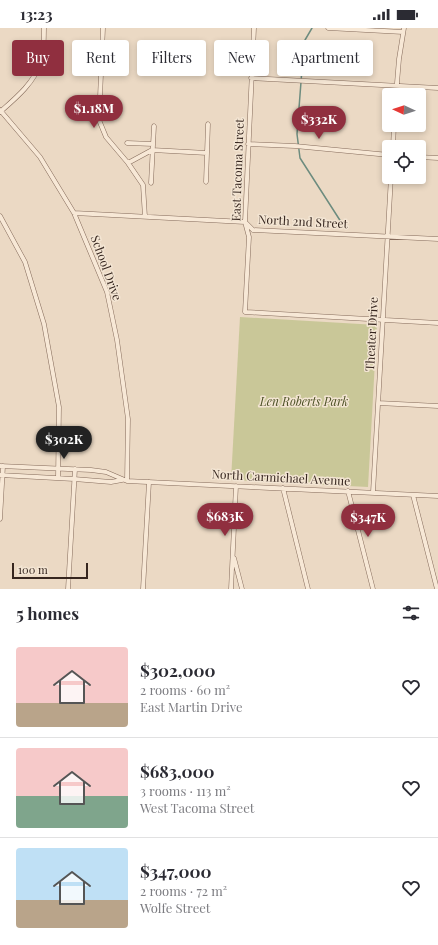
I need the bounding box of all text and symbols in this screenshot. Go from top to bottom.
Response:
text: 13:23 [20,4,52,24]
chip: Buy [12,40,64,76]
chip: Rent [72,40,129,76]
chip: Filters [137,40,206,76]
chip: New [214,40,269,76]
chip: Apartment [277,40,373,76]
north arrow [382,88,426,132]
map controls [382,88,426,184]
pin: $1.18M [61,95,127,129]
text: $1.18M [74,99,114,116]
pin: $332K [291,106,347,140]
text: $332K [301,110,337,127]
street label: East Tacoma Street [227,118,247,222]
button: locate [382,140,426,184]
street label: North 2nd Street [258,211,349,231]
street label: School Drive [88,233,126,302]
street label: Theater Drive [361,296,381,371]
park label: Len Roberts Park [259,393,348,409]
pin: $302K [36,426,92,460]
text: $302K [45,430,83,447]
street label: North Carmichael Avenue [211,465,351,489]
pin: $683K [197,503,253,537]
pin: $347K [340,504,396,538]
text: $683K [206,507,244,524]
text: $347K [350,508,386,525]
scale bar [12,561,88,580]
text: 100 m [18,562,48,577]
text: 5 homes [16,602,79,624]
icon: filters [400,602,422,624]
text: $302,000 [140,659,215,681]
icon: home [48,663,96,711]
icon: heart [400,676,422,698]
text: 2 rooms · 60 m² [140,681,230,698]
text: East Martin Drive [140,698,243,715]
text: $683,000 [140,760,214,782]
icon: home [48,764,96,812]
icon: heart [400,777,422,799]
text: 3 rooms · 113 m² [140,782,231,799]
text: West Tacoma Street [140,799,254,816]
text: $347,000 [140,860,211,882]
icon: home [48,864,96,912]
icon: heart [400,877,422,899]
text: 2 rooms · 72 m² [140,882,227,899]
text: Wolfe Street [140,899,210,916]

